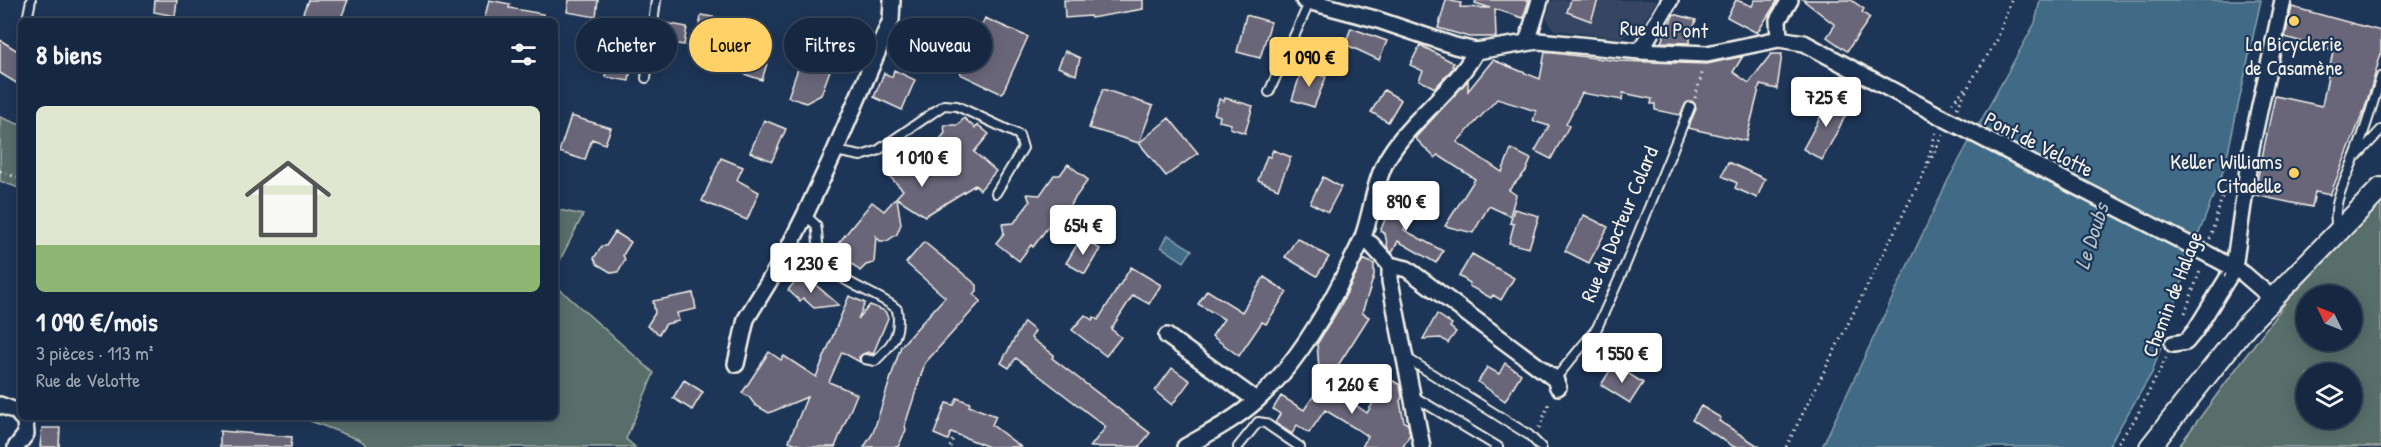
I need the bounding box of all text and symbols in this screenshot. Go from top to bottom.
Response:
street label: Rue du Pont [1620,13,1709,45]
marker: La Bicyclerie de Casamène [2287,14,2301,28]
chip: Acheter [576,18,677,72]
chip: Louer [689,18,772,72]
chip: Filtres [784,18,876,72]
chip: Nouveau [888,18,992,72]
place label: La Bicyclerie de Casamène [2245,29,2343,82]
text: 8 biens [36,37,102,72]
pin: 1 090 € [1254,37,1364,88]
icon: filters [507,38,540,71]
text: 1 090 € [1283,43,1335,70]
pin: 725 € [1784,77,1868,128]
text: 725 € [1805,83,1847,110]
street label: Pont de Velotte [1980,104,2098,184]
pin: 1 010 € [867,137,977,188]
street label: Rue du Docteur Colard [1573,142,1665,306]
text: 1 010 € [896,143,948,170]
icon: home [234,145,342,253]
place label: Keller Williams Citadelle [2170,147,2282,200]
marker: Keller Williams Citadelle [2287,166,2301,180]
pin: 890 € [1364,181,1448,232]
text: 890 € [1386,187,1426,214]
water label: Le Doubs [2066,197,2116,273]
pin: 654 € [1041,205,1125,256]
text: 654 € [1064,211,1102,238]
street label: Chemin de Halage [2135,227,2209,361]
pin: 1 230 € [756,243,866,294]
text: 1 230 € [784,249,838,276]
north arrow [2296,285,2362,351]
map controls [2296,285,2362,429]
text: 1 090 €/mois [36,304,158,339]
pin: 1 550 € [1567,333,1677,384]
text: 3 pièces · 113 m² [36,339,153,366]
text: 1 550 € [1596,339,1648,366]
button: layers [2296,363,2362,429]
pin: 1 260 € [1297,364,1407,415]
text: Rue de Velotte [36,366,140,393]
text: 1 260 € [1326,370,1378,397]

